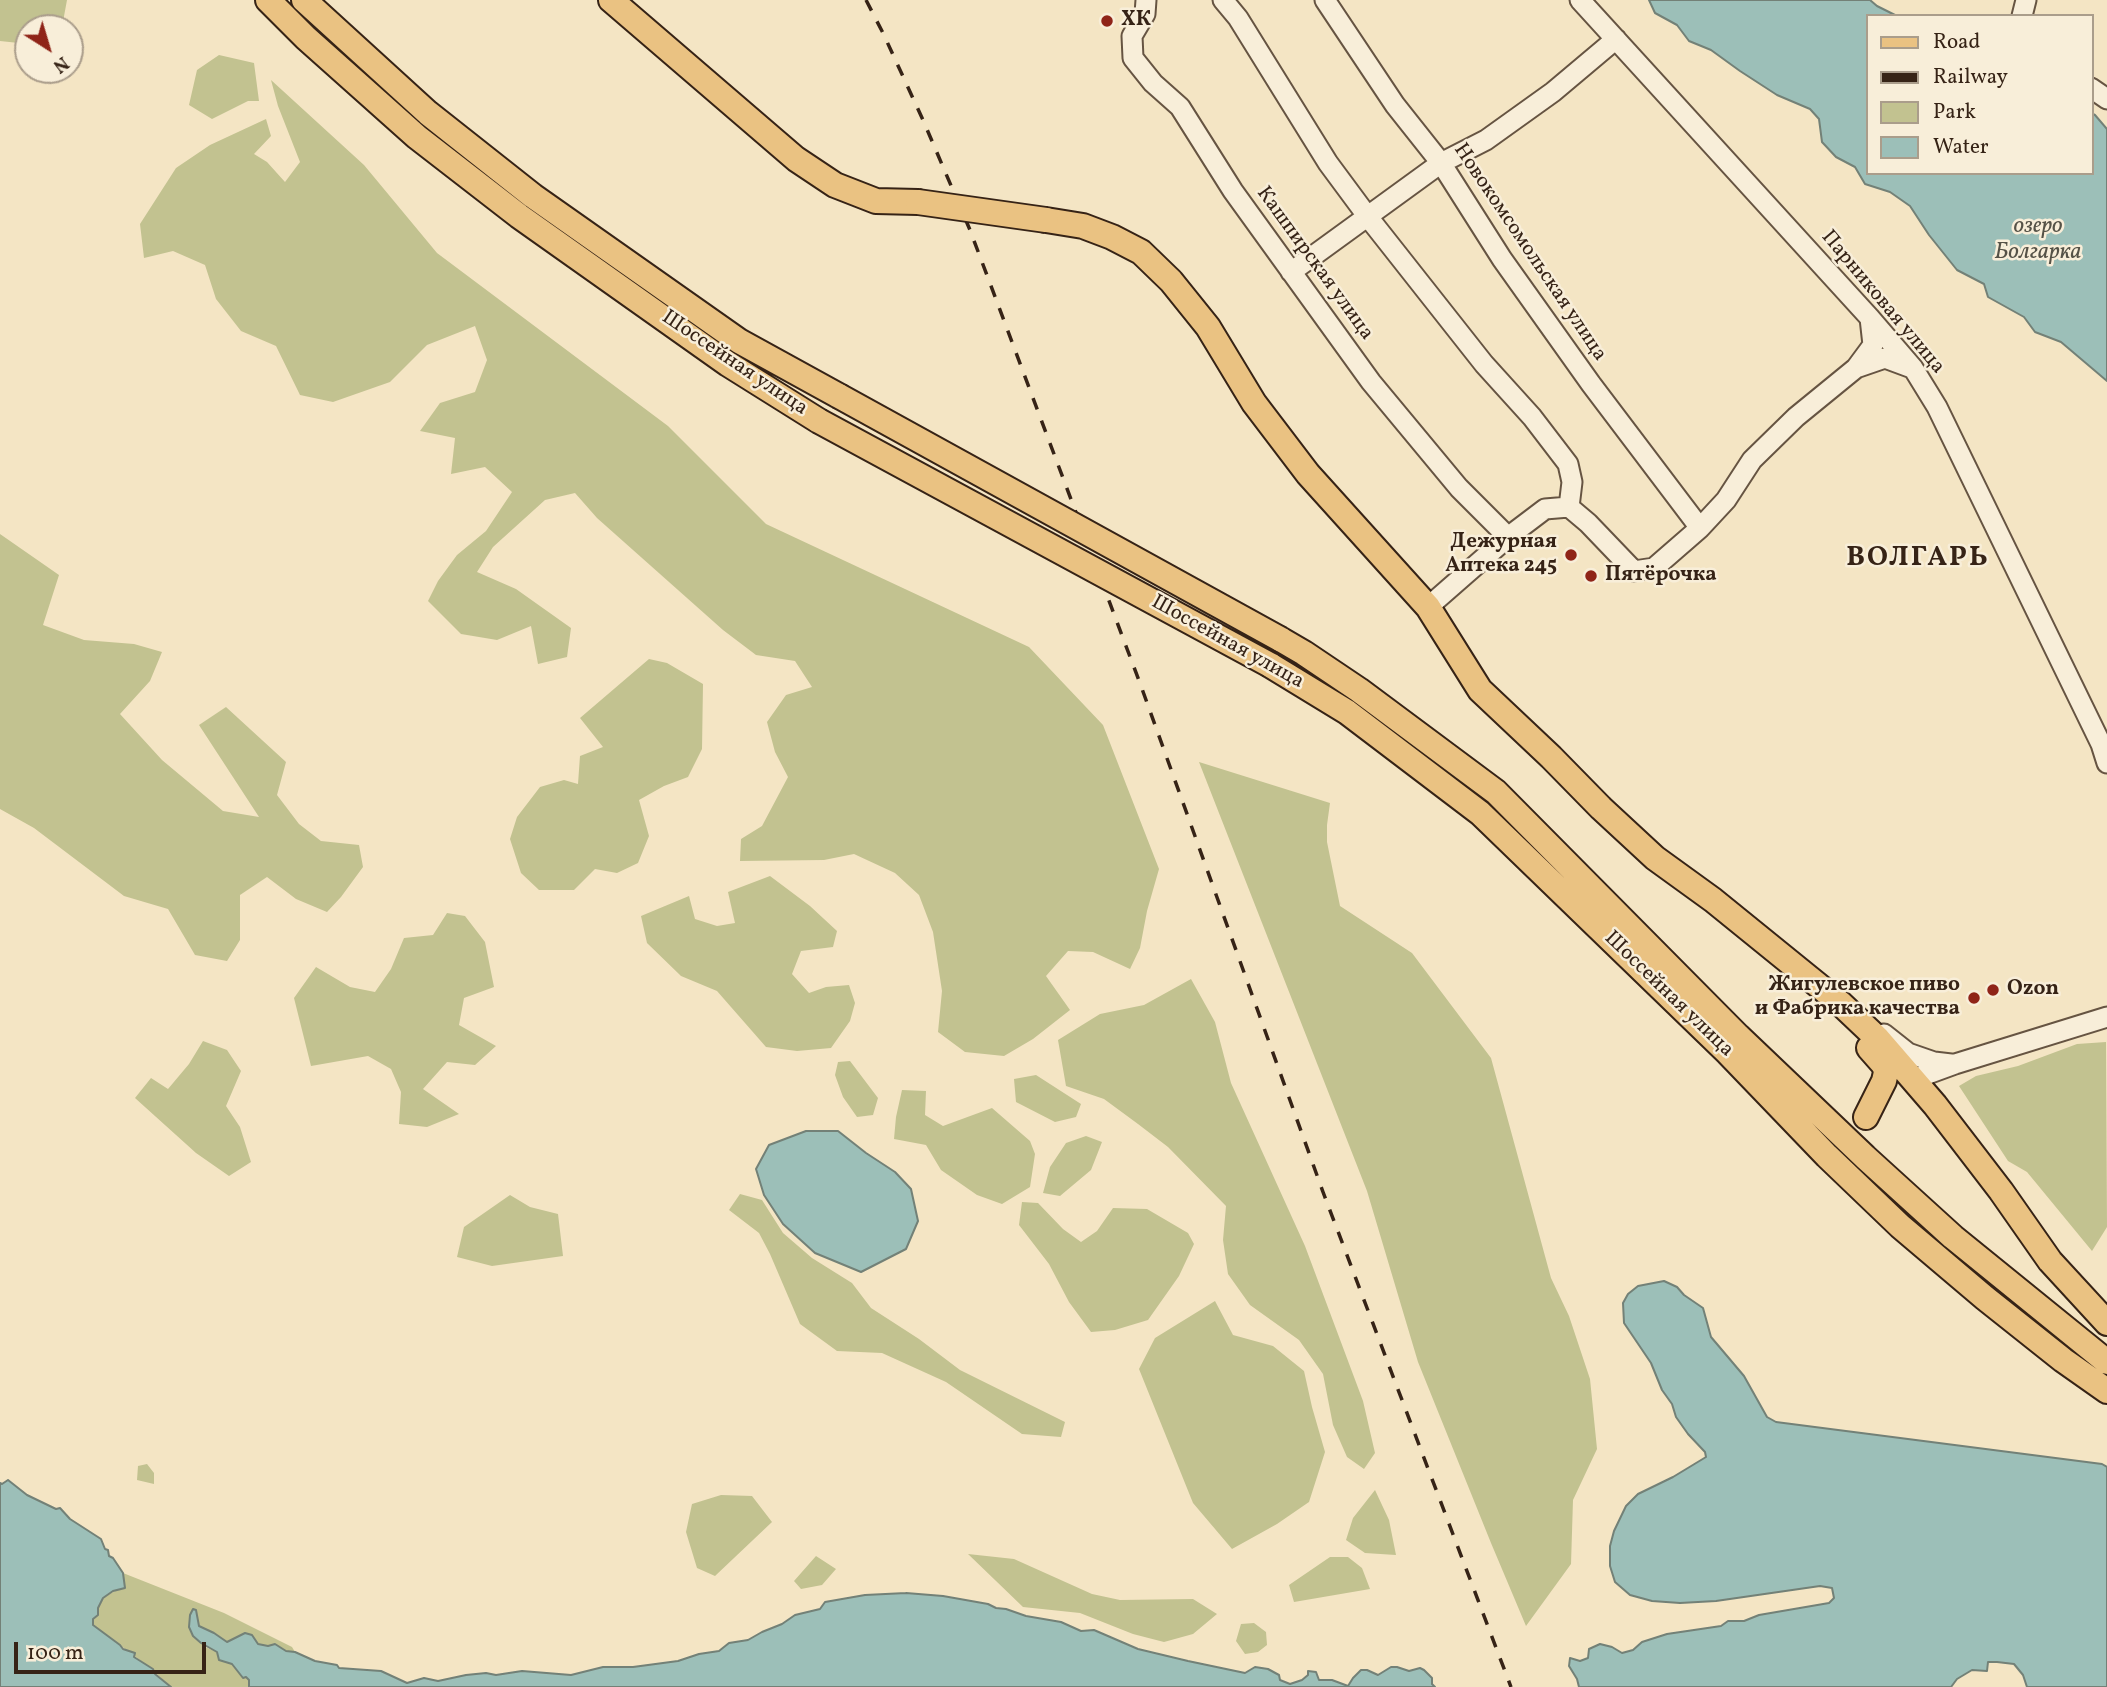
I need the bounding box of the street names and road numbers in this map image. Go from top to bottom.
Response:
street label: Новокомсомольская улица [1447,139,1611,367]
street label: Кашпирская улица [1250,182,1378,346]
street label: Парниковая улица [1815,226,1949,380]
street label: Шоссейная улица [656,306,812,422]
street label: Шоссейная улица [1146,591,1308,695]
street label: Шоссейная улица [1598,927,1738,1063]

